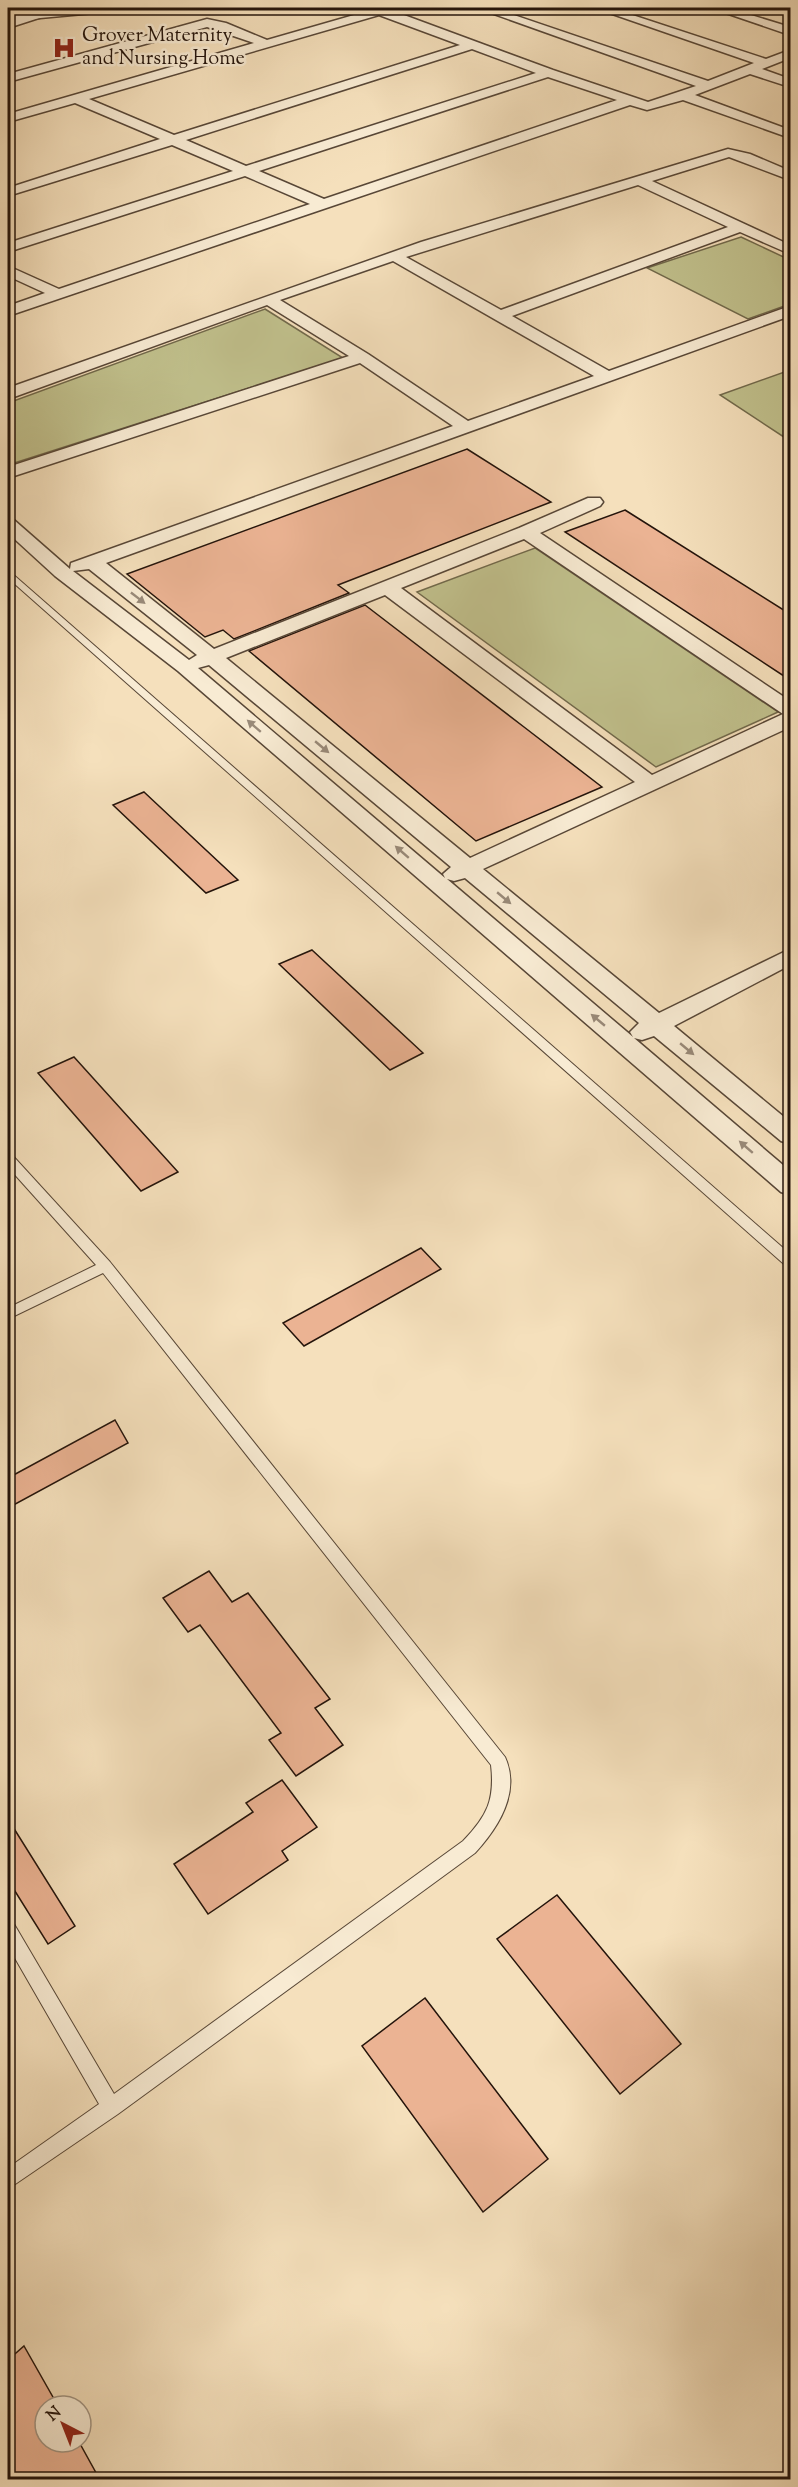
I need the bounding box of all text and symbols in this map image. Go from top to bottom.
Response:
place label: Grover Maternity and Nursing Home [82,22,245,74]
hospital icon: Grover Maternity and Nursing Home [51,35,77,61]
one-way arrow [130,592,145,604]
one-way arrow [246,719,261,732]
one-way arrow [314,741,330,754]
one-way arrow [395,846,410,859]
one-way arrow [496,892,512,905]
one-way arrow [591,1014,606,1027]
one-way arrow [679,1043,695,1056]
one-way arrow [738,1140,754,1153]
north arrow [33,2394,93,2454]
text: N [42,2402,67,2428]

